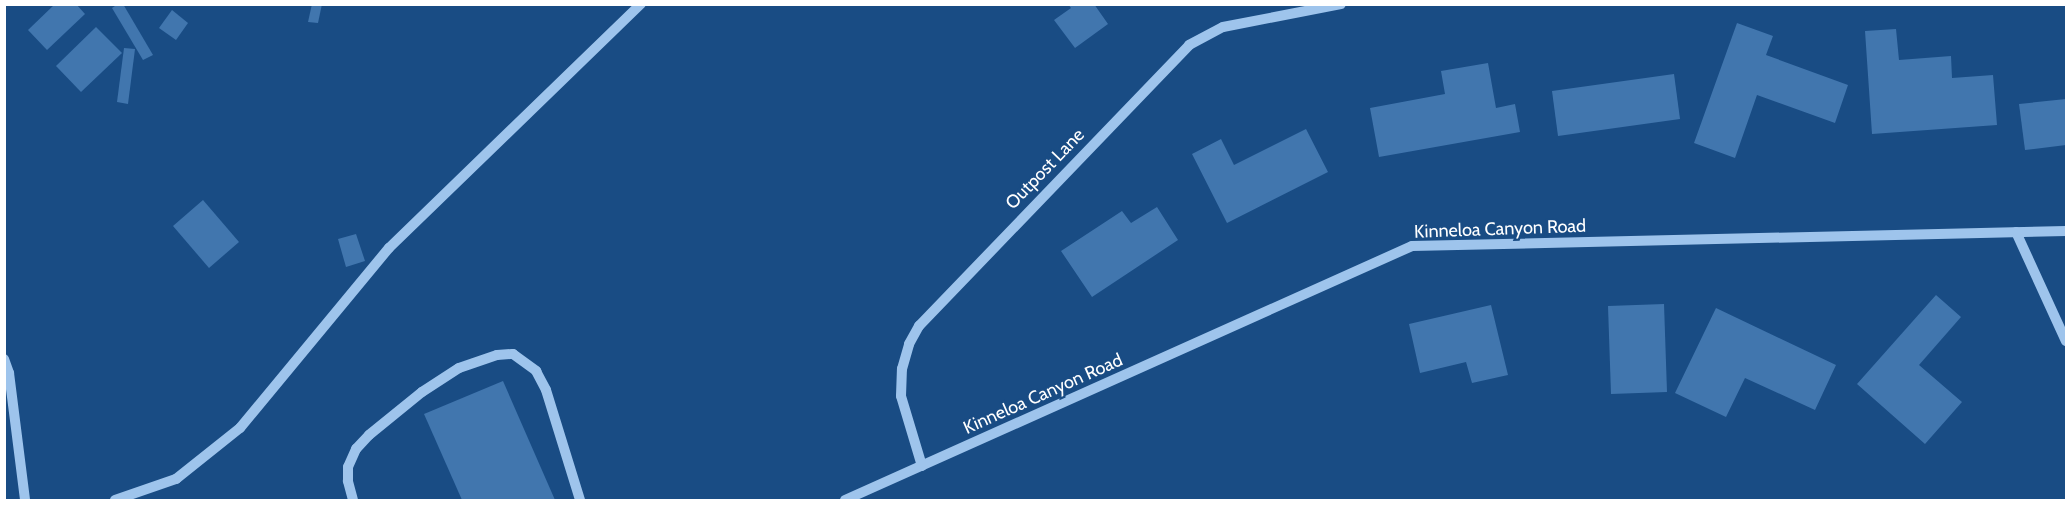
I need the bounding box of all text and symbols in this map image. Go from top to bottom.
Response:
street label: Outpost Lane [1001,124,1089,214]
street label: Kinneloa Canyon Road [1414,215,1586,243]
street label: Kinneloa Canyon Road [960,349,1126,439]

